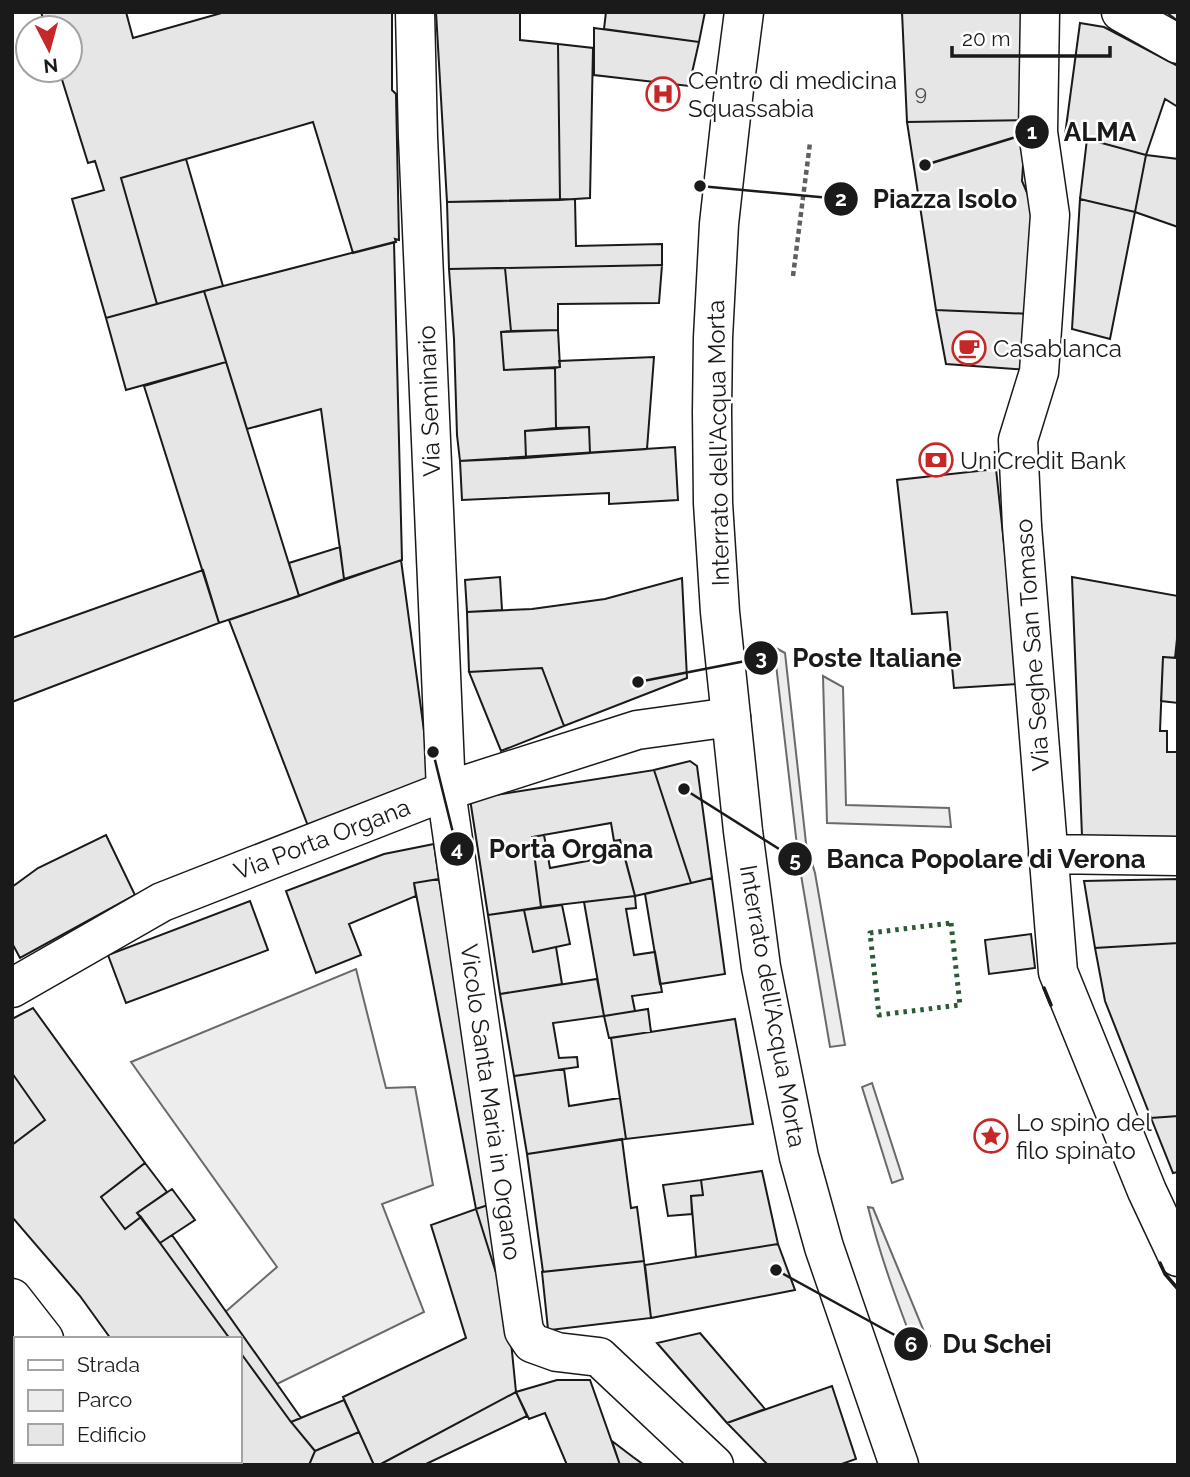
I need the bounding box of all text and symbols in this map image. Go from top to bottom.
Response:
north arrow [14,14,84,84]
scale bar [952,14,1110,58]
text: 20 m [962,26,1010,51]
text: N [42,54,59,78]
place label: Centro di medicina Squassabia [688,66,897,123]
hospital icon: Centro di medicina Squassabia [644,75,682,113]
house number: 9 [915,80,927,105]
callout: ALMA [1014,109,1150,156]
text: ALMA [1064,117,1137,147]
text: 1 [1027,119,1037,144]
callout: Piazza Isolo [824,176,1031,223]
text: Piazza Isolo [873,184,1017,214]
text: 2 [835,186,847,211]
street label: Interrato dell'Acqua Morta [701,300,735,586]
street label: Via Seminario [412,325,446,477]
cafe icon: Casablanca [950,329,988,367]
place label: Casablanca [993,334,1122,363]
bank icon: UniCredit Bank [917,441,955,479]
place label: UniCredit Bank [960,446,1126,475]
street label: Via Seghe San Tomaso [1009,518,1055,772]
callout: Poste Italiane [744,634,976,681]
text: Poste Italiane [792,643,962,673]
text: 3 [755,645,767,670]
street label: Via Porta Organa [230,792,414,886]
callout: Porta Organa [440,825,667,872]
text: Porta Organa [489,834,653,864]
text: 4 [451,836,463,861]
callout: Banca Popolare di Verona [777,836,1161,883]
text: Banca Popolare di Verona [826,844,1146,874]
text: 5 [789,847,801,872]
street label: Interrato dell'Acqua Morta [734,862,812,1150]
street label: Vicolo Santa Maria in Organo [454,942,528,1262]
place label: Lo spino del filo spinato [1016,1108,1152,1165]
place icon: Lo spino del filo spinato [972,1117,1010,1155]
callout: Du Schei [894,1321,1066,1368]
text: Du Schei [942,1329,1052,1359]
text: 6 [905,1332,917,1357]
legend [14,1337,242,1463]
text: Strada [77,1352,140,1377]
text: Parco [77,1387,132,1412]
text: Edificio [77,1422,146,1447]

